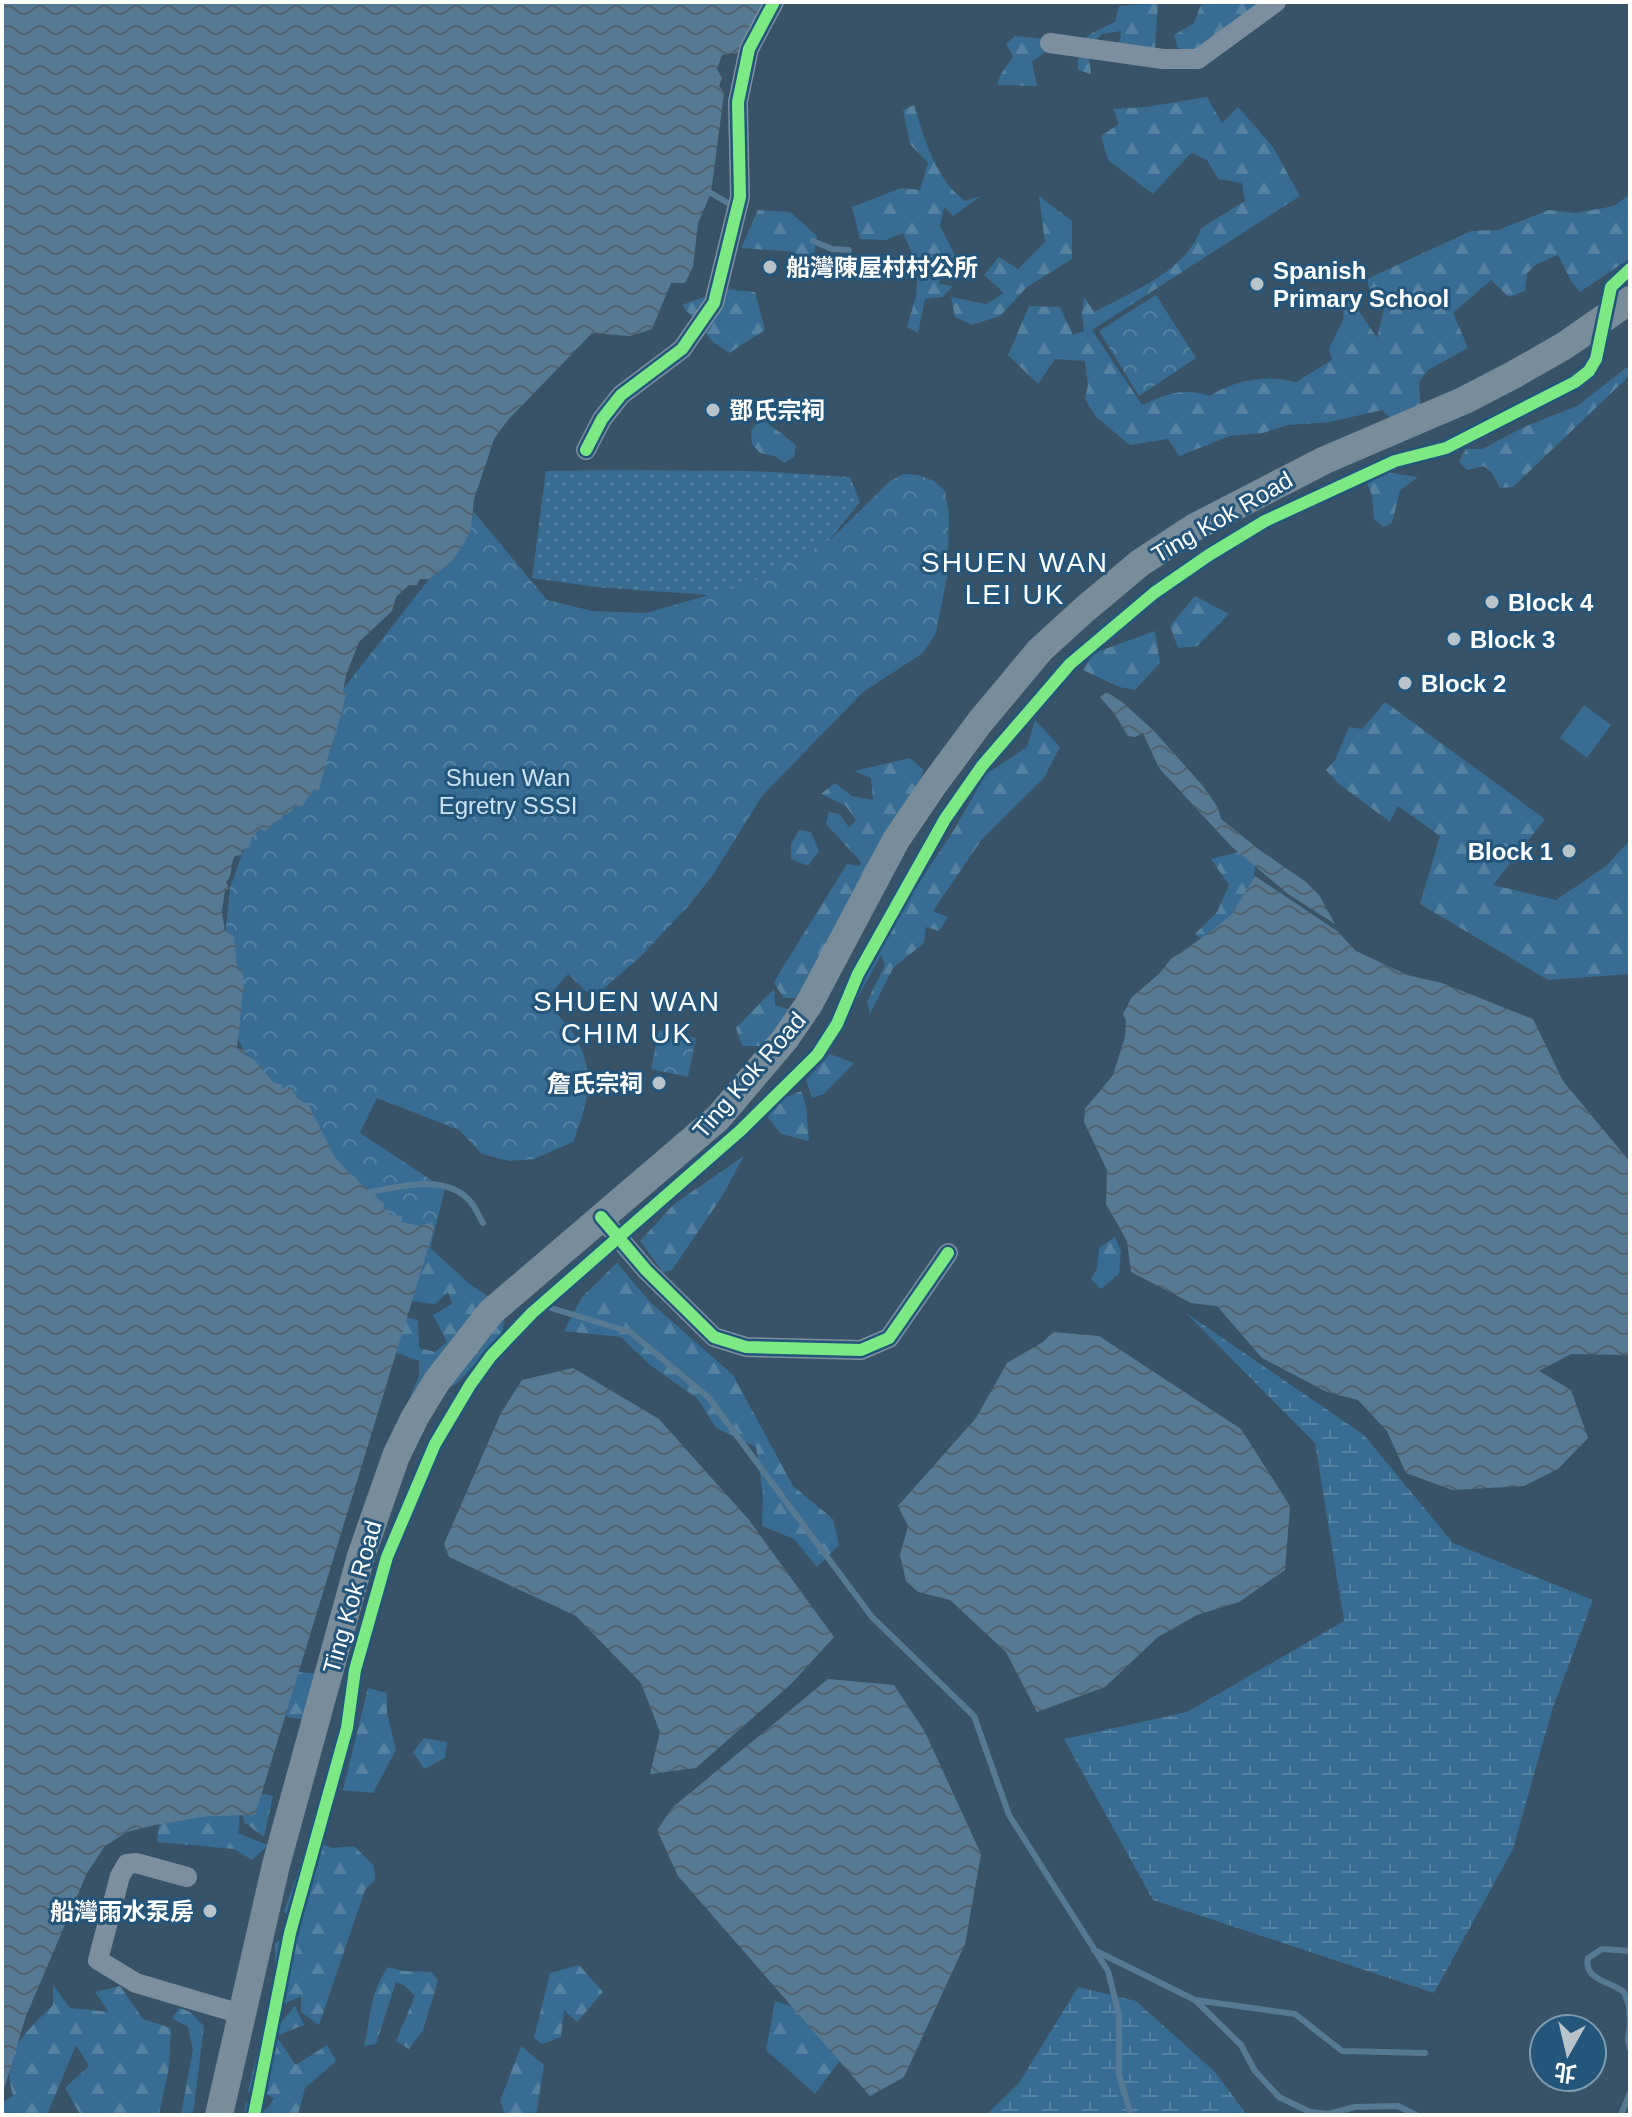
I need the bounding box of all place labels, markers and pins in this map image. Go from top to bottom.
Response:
place label: 船灣陳屋村村公所 [786,254,978,281]
place label: Spanish Primary School [1273,257,1449,312]
marker: 船灣陳屋村村公所 [761,258,779,276]
marker: Spanish Primary School [1248,275,1266,293]
place label: 鄧氏宗祠 [729,397,825,424]
marker: 鄧氏宗祠 [704,401,722,419]
place label: Block 4 [1508,589,1594,616]
marker: Block 4 [1483,593,1501,611]
place label: Block 3 [1470,626,1555,653]
marker: Block 3 [1445,630,1463,648]
place label: Block 2 [1421,670,1506,697]
marker: Block 2 [1396,674,1414,692]
place label: Block 1 [1468,838,1553,865]
marker: Block 1 [1560,842,1578,860]
place label: 詹氏宗祠 [547,1070,643,1097]
marker: 詹氏宗祠 [650,1074,668,1092]
place label: 船灣雨水泵房 [50,1898,194,1925]
marker: 船灣雨水泵房 [201,1902,219,1920]

